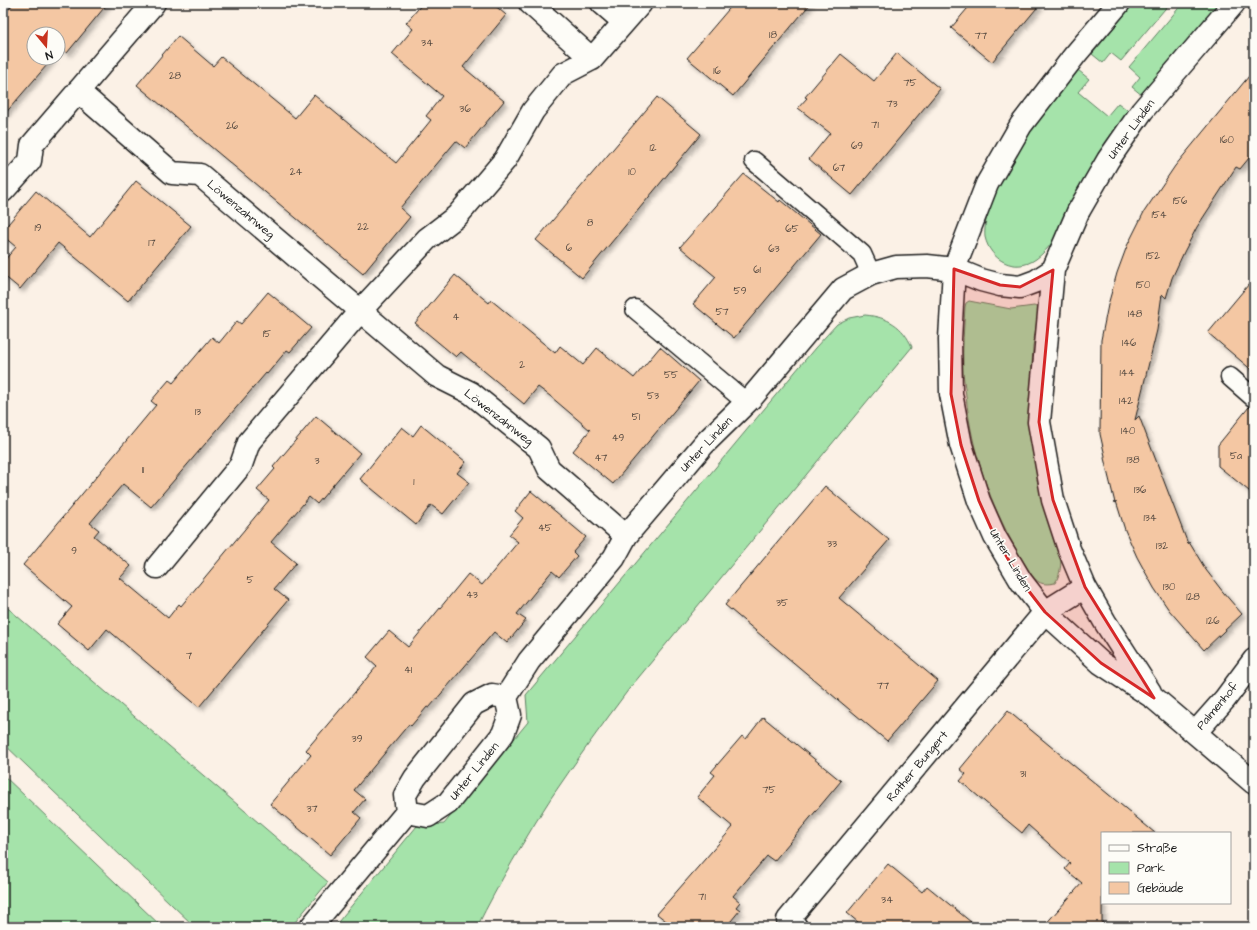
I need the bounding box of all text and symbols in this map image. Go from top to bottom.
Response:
north arrow [26,26,66,66]
house number: 18 [769,28,777,42]
house number: 77 [975,29,987,43]
house number: 34 [421,36,433,50]
text: N [43,47,55,63]
house number: 16 [713,64,721,78]
house number: 28 [169,69,182,83]
house number: 75 [903,76,917,90]
street label: Unter Linden [1104,96,1159,163]
house number: 73 [886,97,898,111]
house number: 36 [459,102,471,116]
house number: 71 [871,118,879,132]
house number: 26 [226,119,239,133]
house number: 160 [1220,133,1234,147]
house number: 69 [851,139,863,153]
house number: 12 [649,141,657,155]
house number: 67 [833,161,845,175]
house number: 24 [290,165,302,179]
house number: 10 [628,165,636,179]
street label: Löwenzahnweg [203,176,278,244]
house number: 156 [1173,194,1188,208]
house number: 154 [1151,208,1167,222]
house number: 8 [587,216,594,230]
house number: 22 [357,220,369,234]
house number: 19 [35,221,42,235]
house number: 65 [785,222,799,236]
house number: 17 [148,236,156,250]
house number: 6 [566,241,573,255]
house number: 63 [768,242,780,256]
house number: 152 [1146,249,1160,263]
house number: 61 [753,263,761,277]
house number: 150 [1136,278,1150,292]
house number: 59 [734,284,747,298]
house number: 57 [715,305,729,319]
house number: 148 [1128,307,1143,321]
house number: 4 [453,310,460,324]
house number: 15 [263,327,271,341]
house number: 146 [1122,336,1137,350]
house number: 2 [519,358,525,372]
house number: 144 [1120,366,1135,380]
house number: 55 [664,368,678,382]
street label: Löwenzahnweg [460,385,537,451]
house number: 53 [647,389,659,403]
house number: 142 [1119,394,1133,408]
house number: 13 [195,405,201,419]
house number: 51 [632,410,641,424]
street label: Unter Linden [676,413,737,476]
house number: 140 [1121,424,1135,438]
house number: 49 [612,431,625,445]
house number: 5a [1230,449,1242,463]
house number: 47 [595,451,607,465]
house number: 138 [1127,453,1140,467]
house number: 3 [314,454,320,468]
house number: 11 [142,463,145,477]
house number: 1 [413,475,415,489]
house number: 136 [1134,483,1147,497]
house number: 134 [1143,511,1157,525]
house number: 45 [538,521,552,535]
street label: Unter Linden [985,526,1036,595]
house number: 33 [827,537,837,551]
house number: 132 [1156,539,1168,553]
house number: 9 [71,544,77,558]
house number: 5 [246,573,254,587]
house number: 130 [1163,580,1175,594]
house number: 43 [466,588,478,602]
house number: 128 [1186,590,1200,604]
house number: 35 [776,596,788,610]
house number: 126 [1206,614,1220,628]
house number: 7 [186,649,192,663]
house number: 41 [404,663,413,677]
street label: Palmenhof [1192,678,1243,734]
house number: 77 [877,679,889,693]
street label: Rather Bungert [883,727,953,806]
house number: 39 [352,732,363,746]
street label: Unter Linden [446,739,503,804]
house number: 31 [1020,767,1027,781]
house number: 75 [762,783,776,797]
house number: 37 [306,802,318,816]
legend [1101,832,1231,904]
text: Straße [1137,840,1178,857]
text: Park [1137,860,1165,877]
text: Gebäude [1137,880,1184,897]
house number: 71 [698,890,706,904]
house number: 34 [881,893,893,907]

